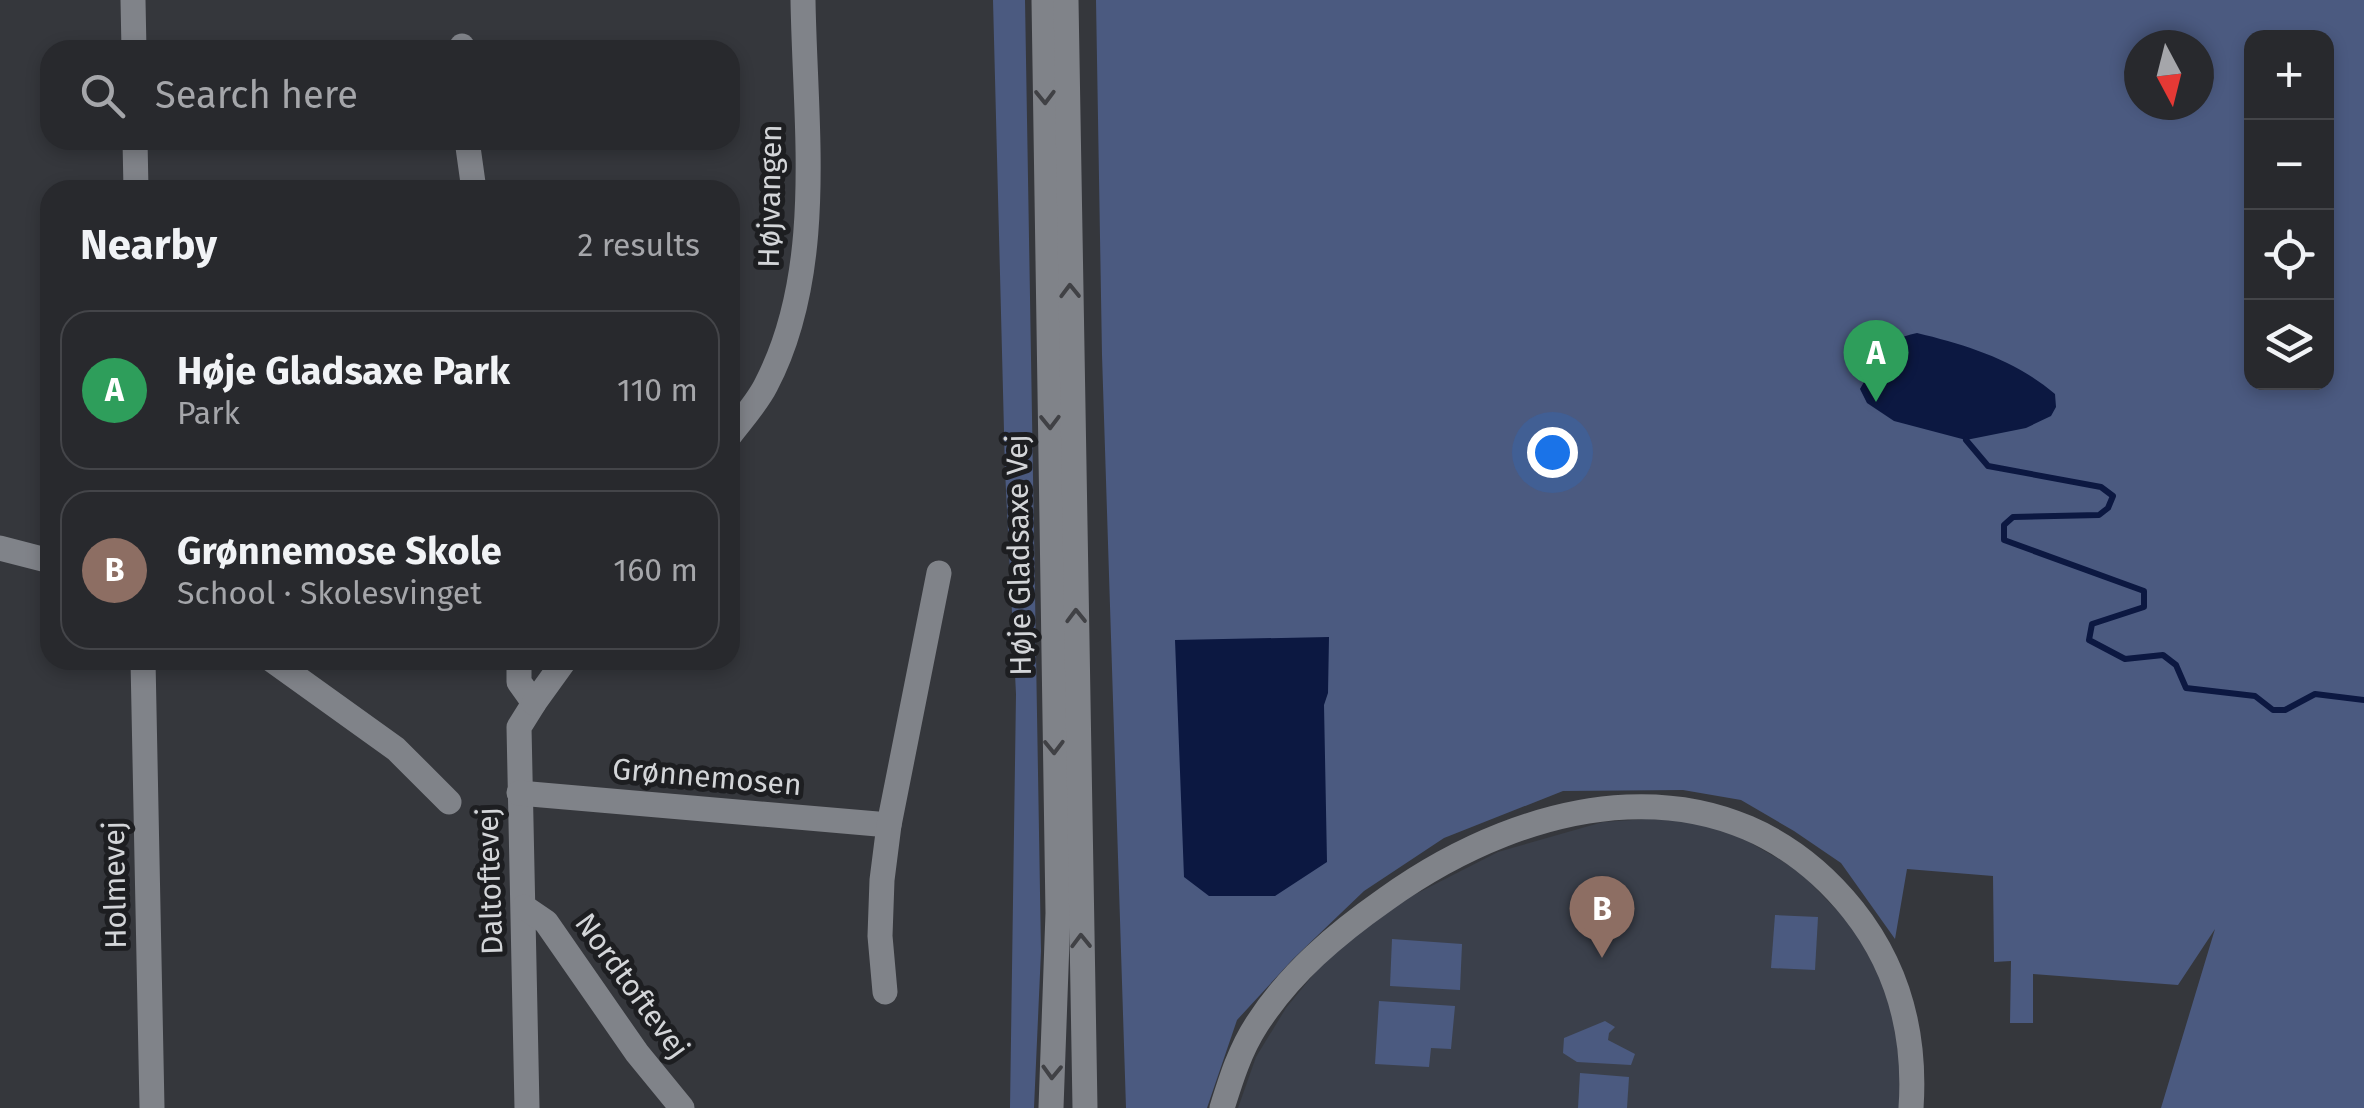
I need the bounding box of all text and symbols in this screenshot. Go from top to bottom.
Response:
north arrow [2124,30,2214,120]
map controls [2244,30,2334,390]
button: + [2244,30,2334,120]
search box [40,40,740,150]
icon: search [75,68,130,123]
text: Search here [155,72,358,118]
one-way arrow [1035,90,1056,106]
button: − [2244,120,2334,210]
street label: Højvangen [751,124,789,268]
button: locate [2244,210,2334,300]
text: Nearby [80,220,217,270]
text: 2 results [577,226,700,264]
one-way arrow [1060,282,1081,298]
button: layers [2244,300,2334,390]
pin: A [1844,320,1908,402]
text: Høje Gladsaxe Park [177,348,510,394]
text: A [105,371,124,409]
text: 110 m [617,371,698,409]
text: Park [177,394,240,432]
one-way arrow [1039,415,1060,431]
your location [1527,427,1578,478]
street label: Høje Gladsaxe Vej [999,434,1039,676]
text: Grønnemose Skole [177,528,502,574]
text: B [105,551,124,589]
text: 160 m [613,551,698,589]
text: School · Skolesvinget [177,574,482,612]
one-way arrow [1065,607,1087,622]
one-way arrow [1044,740,1065,756]
street label: Grønnemosen [611,751,803,803]
street label: Daltoftevej [469,807,511,955]
street label: Holmevej [96,821,134,949]
pin: B [1570,876,1634,958]
street label: Nordtoftevej [567,906,697,1066]
one-way arrow [1071,932,1092,948]
one-way arrow [1041,1065,1062,1081]

